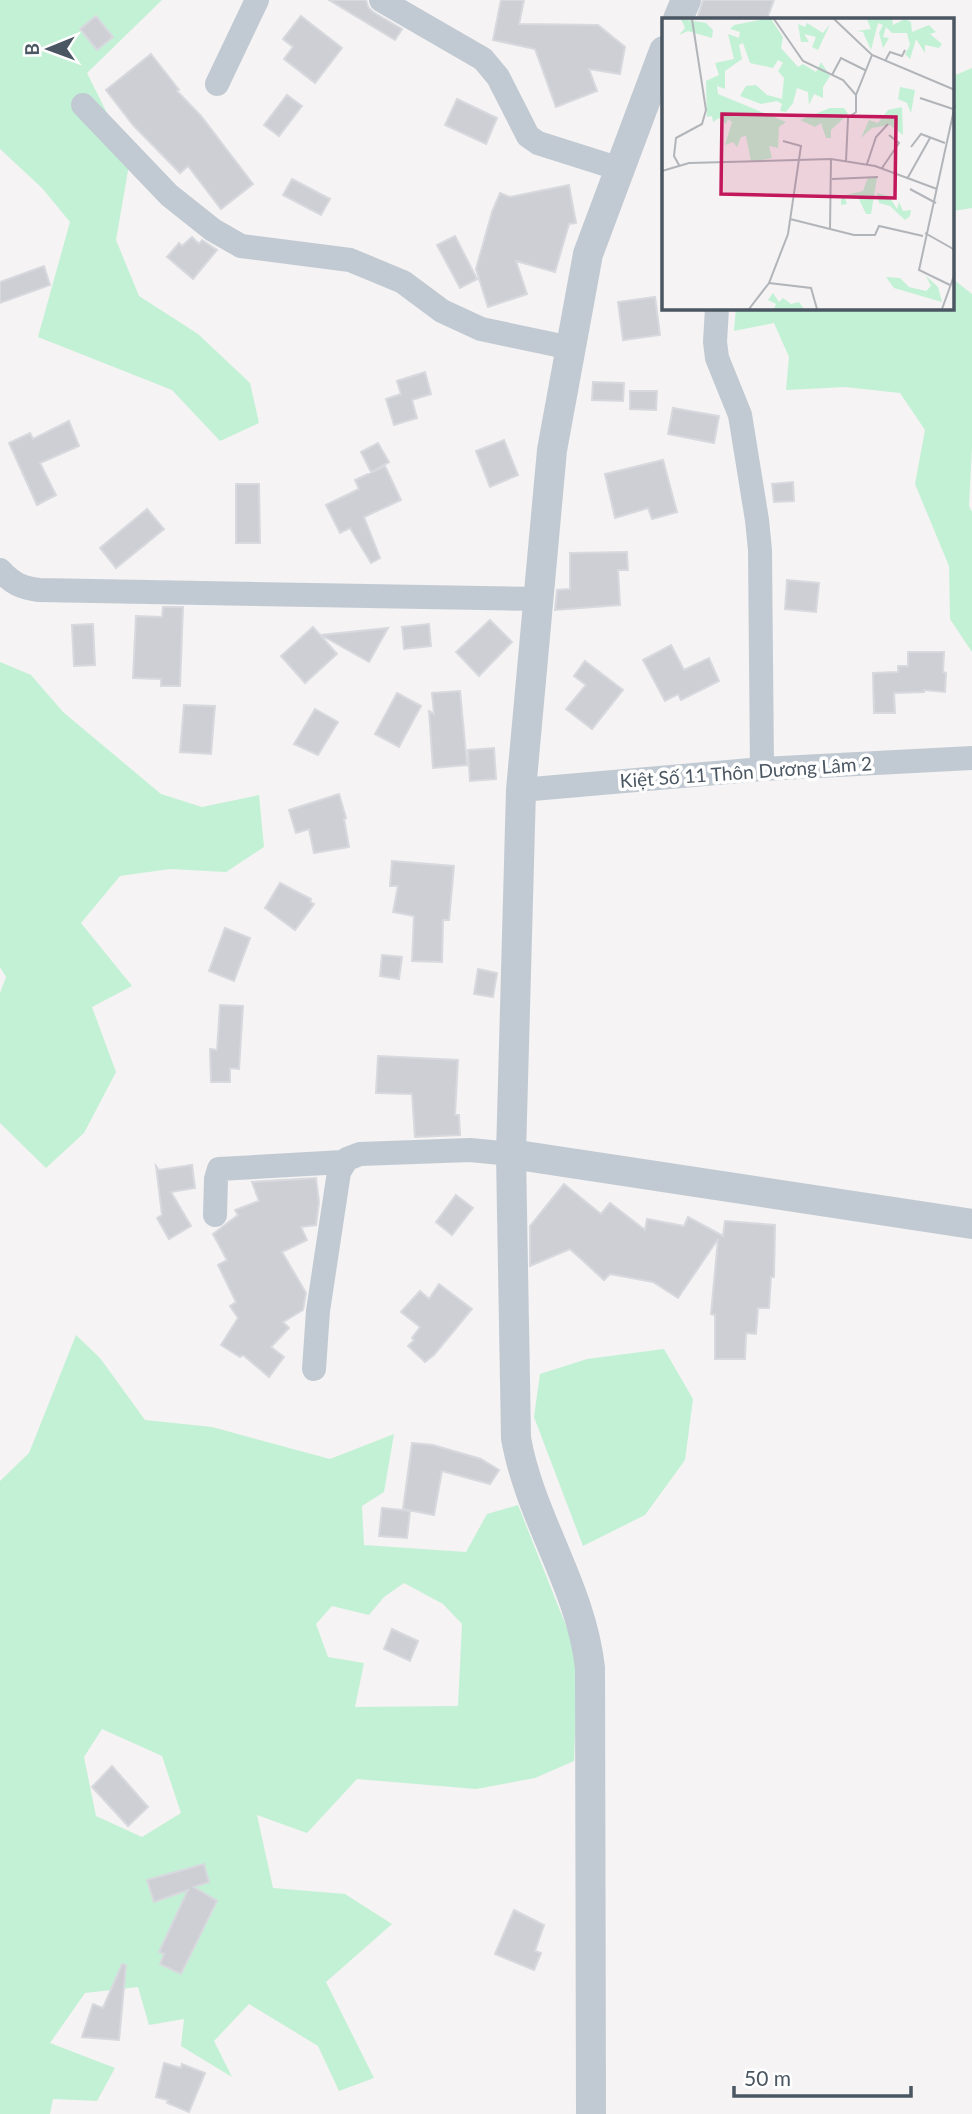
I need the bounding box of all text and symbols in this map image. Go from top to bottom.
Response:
north arrow [14,14,84,84]
inset map [662,18,954,310]
text: B [20,43,43,56]
street label: Kiệt Số 11 Thôn Dương Lâm 2 [619,751,873,792]
scale bar [734,2054,911,2098]
text: 50 m [744,2065,791,2090]

